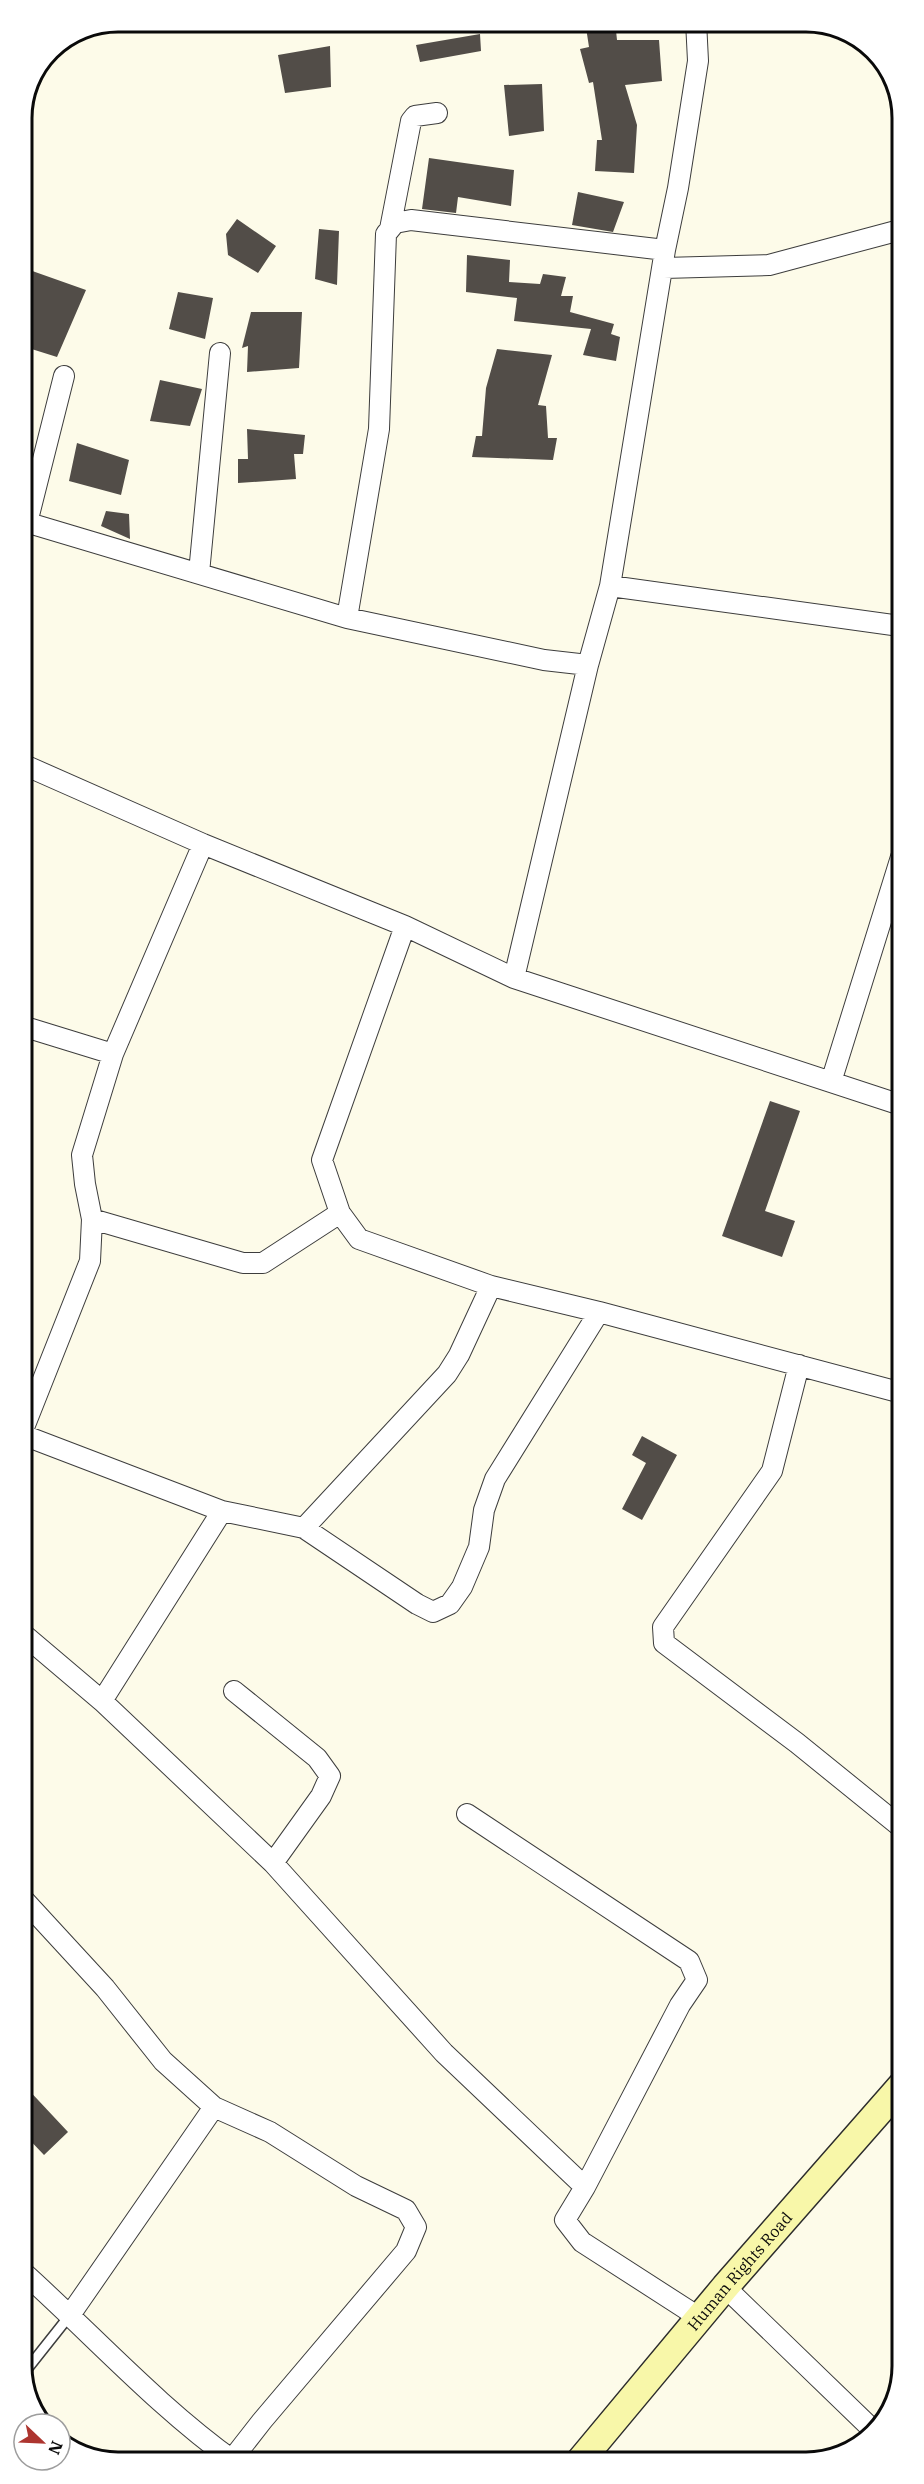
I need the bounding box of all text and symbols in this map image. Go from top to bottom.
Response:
street label: Human Rights Road [683,2208,796,2335]
north arrow [12,2412,72,2472]
text: N [44,2438,67,2458]

